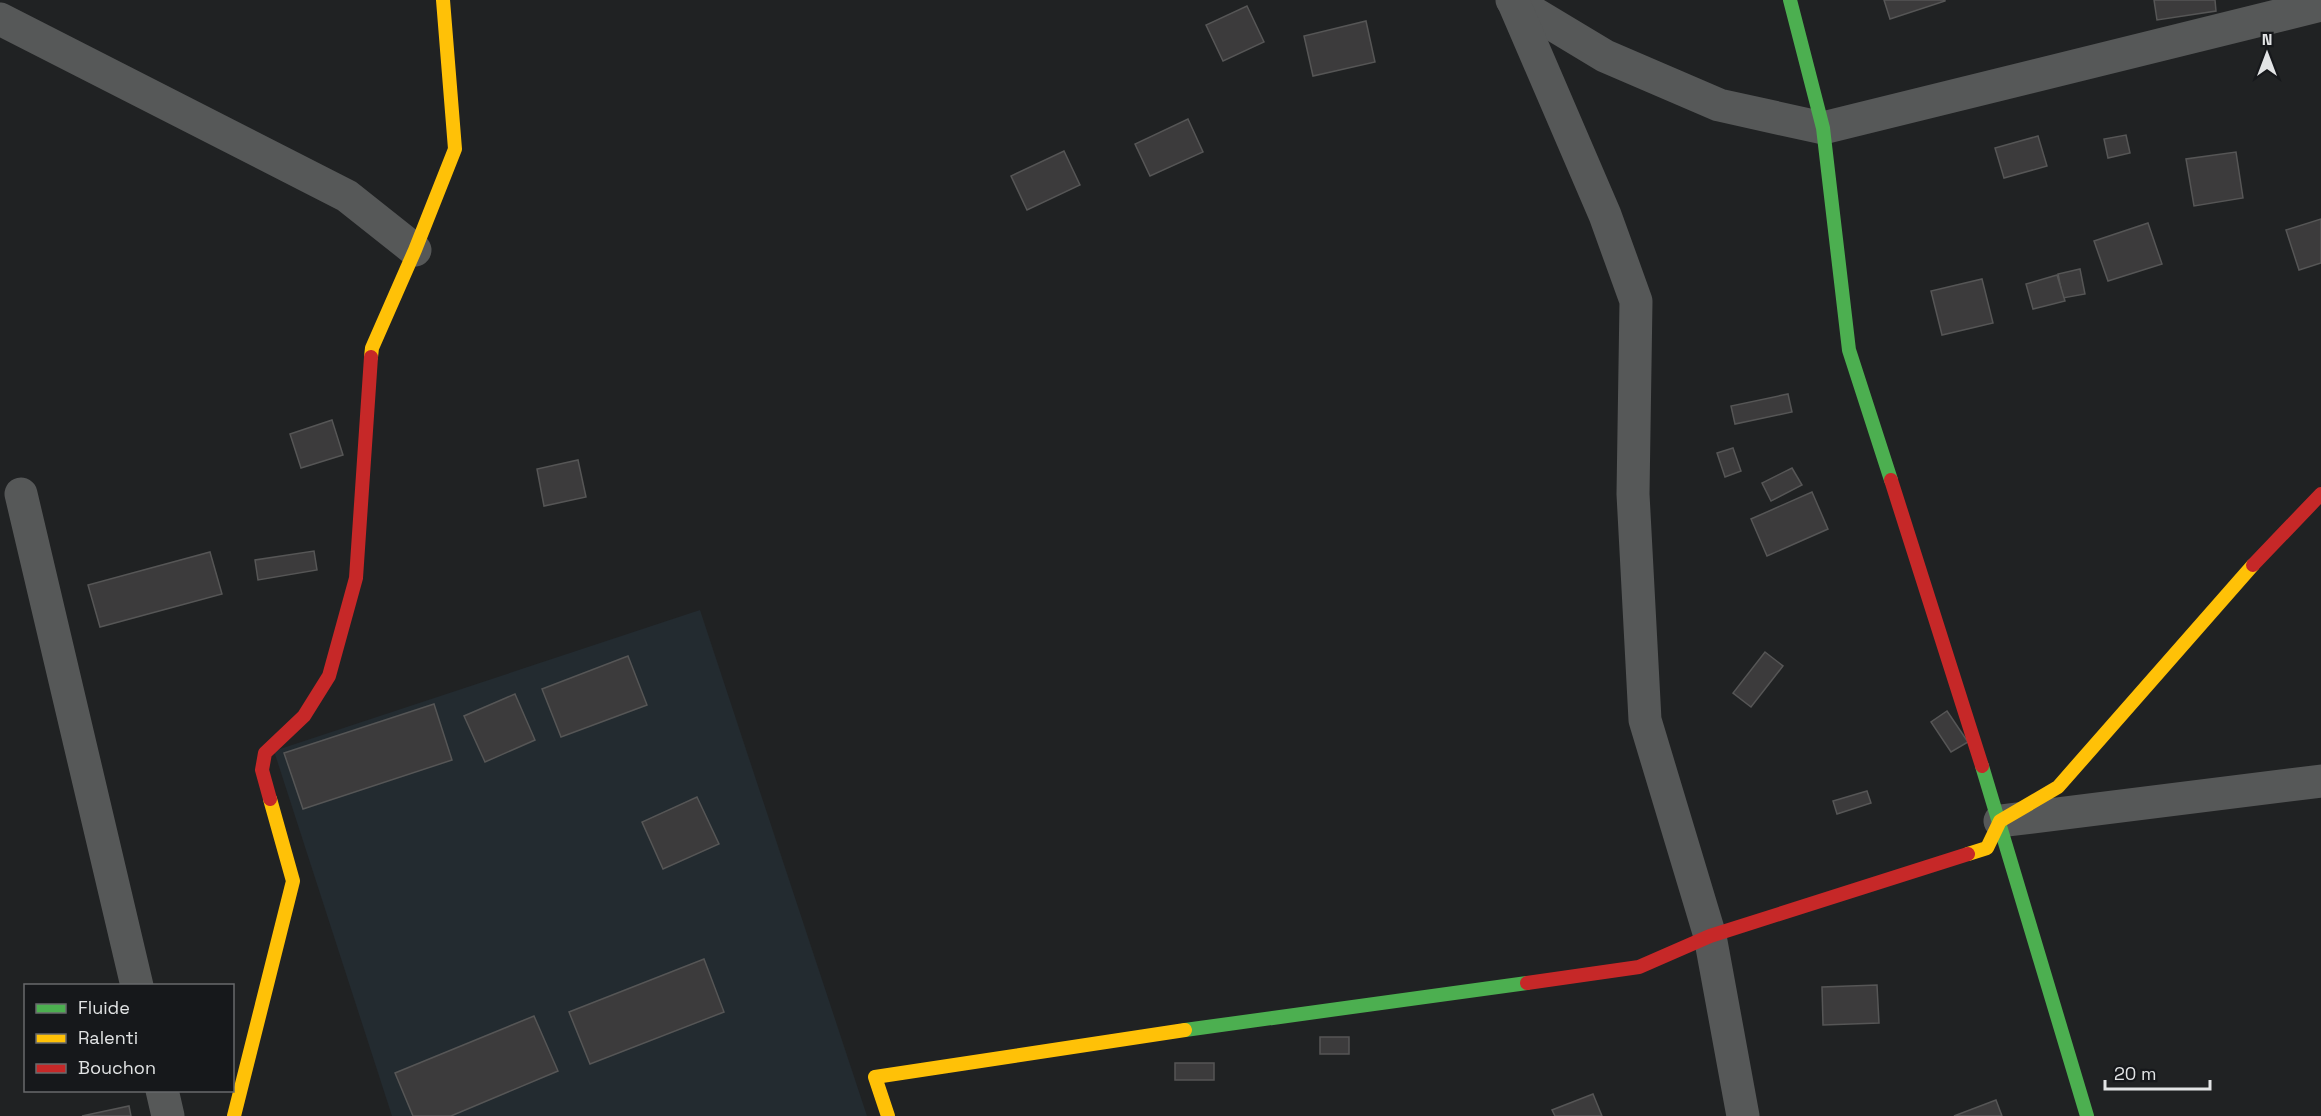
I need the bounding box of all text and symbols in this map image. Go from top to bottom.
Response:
north arrow [2237,24,2297,84]
text: N [2262,29,2272,50]
legend [24,984,234,1092]
text: Fluide [78,996,130,1019]
text: Ralenti [78,1026,138,1049]
scale bar [2105,1053,2210,1091]
text: Bouchon [78,1056,156,1079]
text: 20 m [2114,1062,2157,1085]

